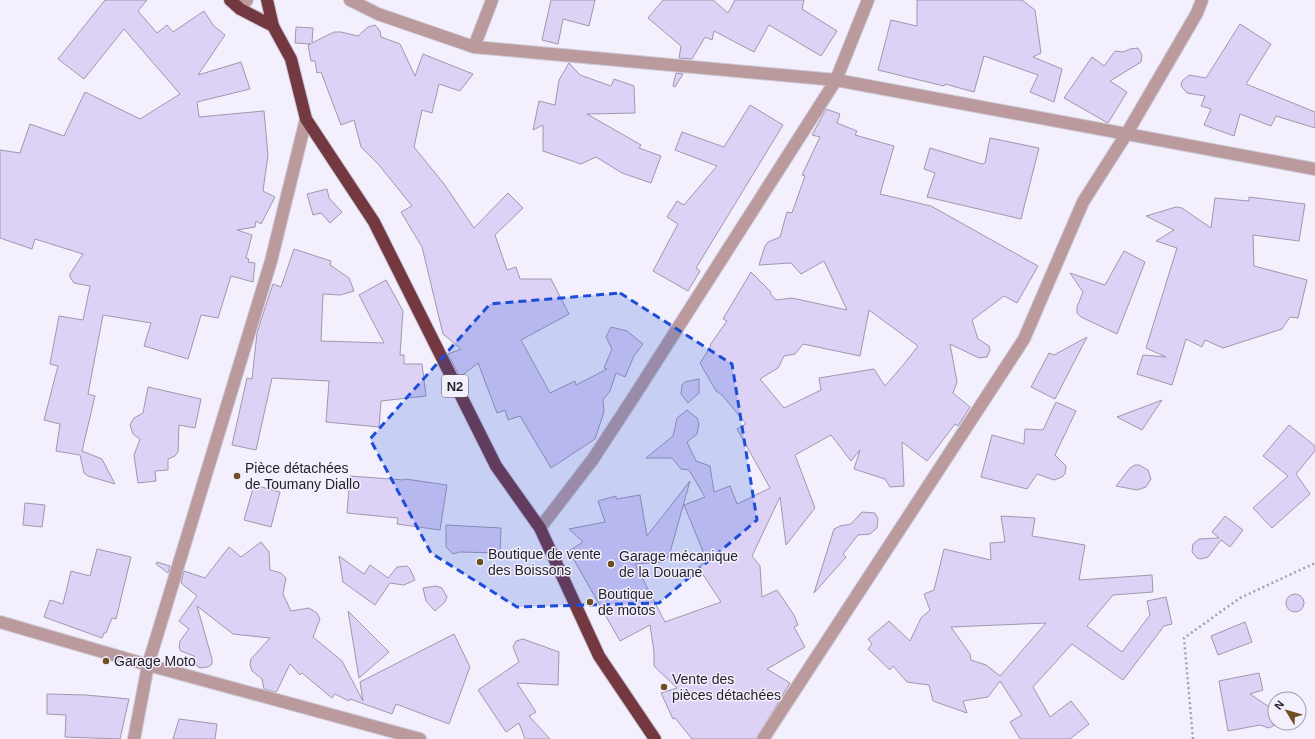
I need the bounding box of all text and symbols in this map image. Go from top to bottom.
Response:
road number: N2 [442,375,468,397]
place label: Pièce détachées de Toumany Diallo [245,460,360,492]
marker: Pièce détachées de Toumany Diallo [232,471,242,481]
place label: Boutique de vente des Boissons [488,546,601,578]
place label: Garage mécanique de la Douane [619,548,738,580]
marker: Boutique de vente des Boissons [475,557,485,567]
marker: Garage mécanique de la Douane [606,559,616,569]
place label: Boutique de motos [598,586,656,618]
marker: Boutique de motos [585,597,595,607]
place label: Garage Moto [114,653,196,669]
marker: Garage Moto [101,656,111,666]
place label: Vente des pièces détachées [672,671,781,703]
marker: Vente des pièces détachées [659,682,669,692]
north arrow [1267,691,1307,731]
text: N [1272,698,1286,712]

